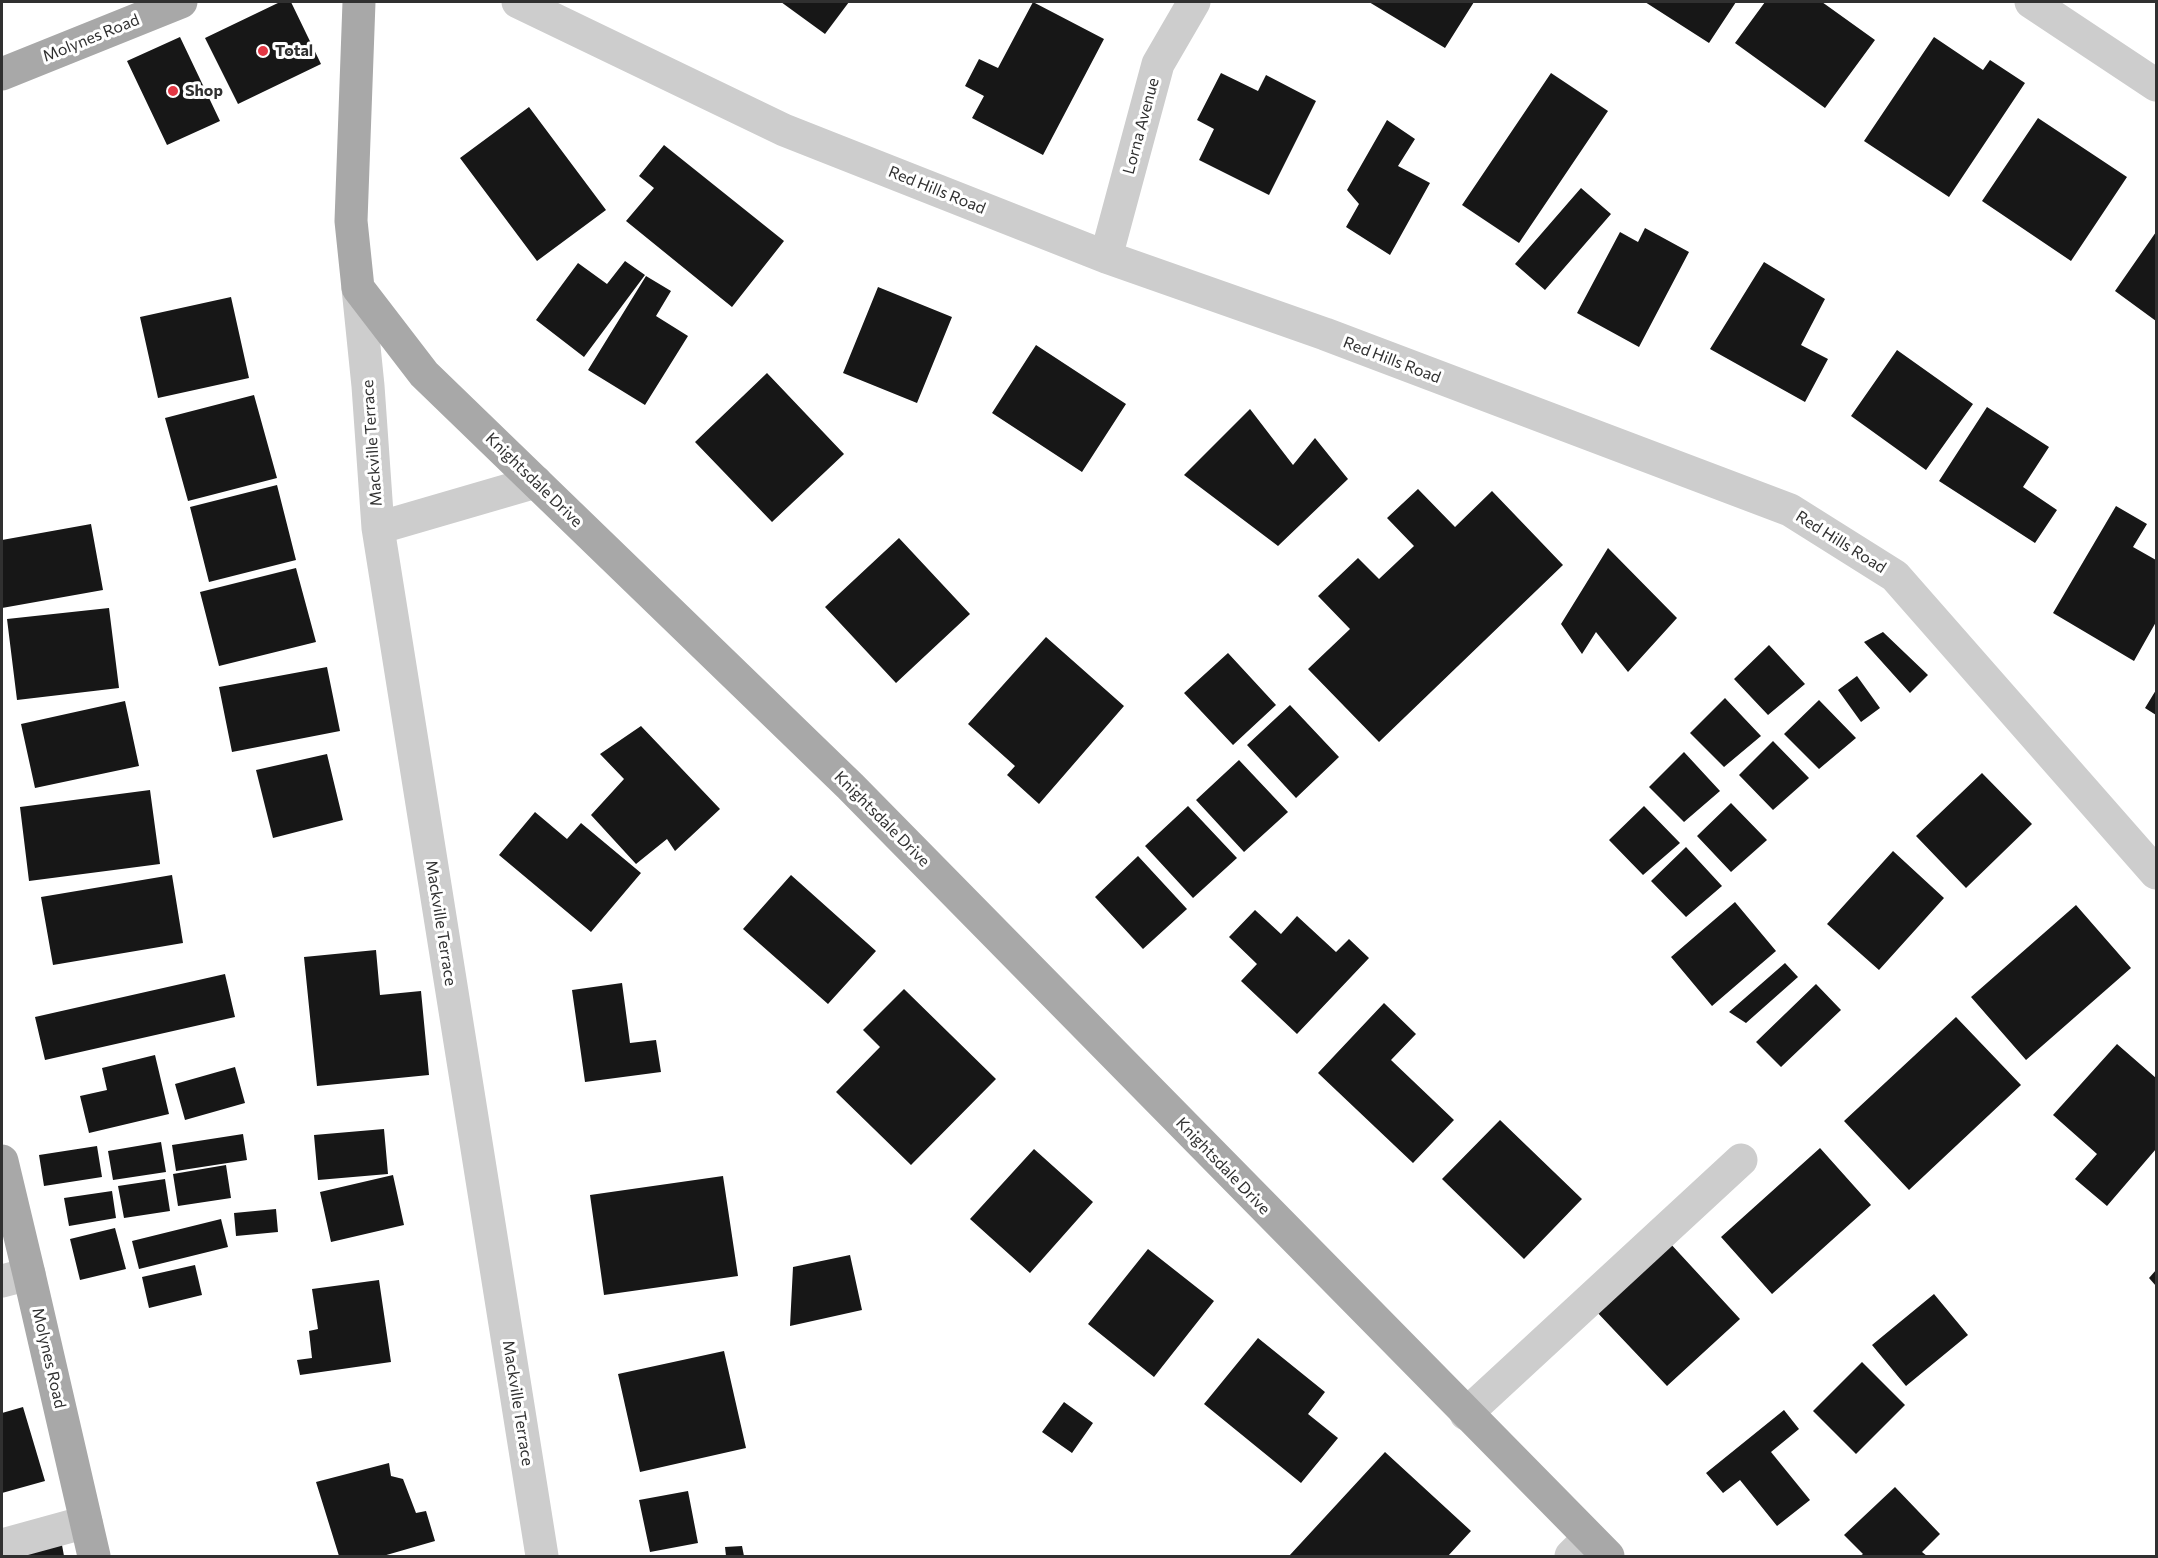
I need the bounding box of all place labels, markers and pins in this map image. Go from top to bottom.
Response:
place label: Total [275,41,313,61]
marker: Total [256,44,270,58]
place label: Shop [185,81,223,101]
marker: Shop [166,84,180,98]

